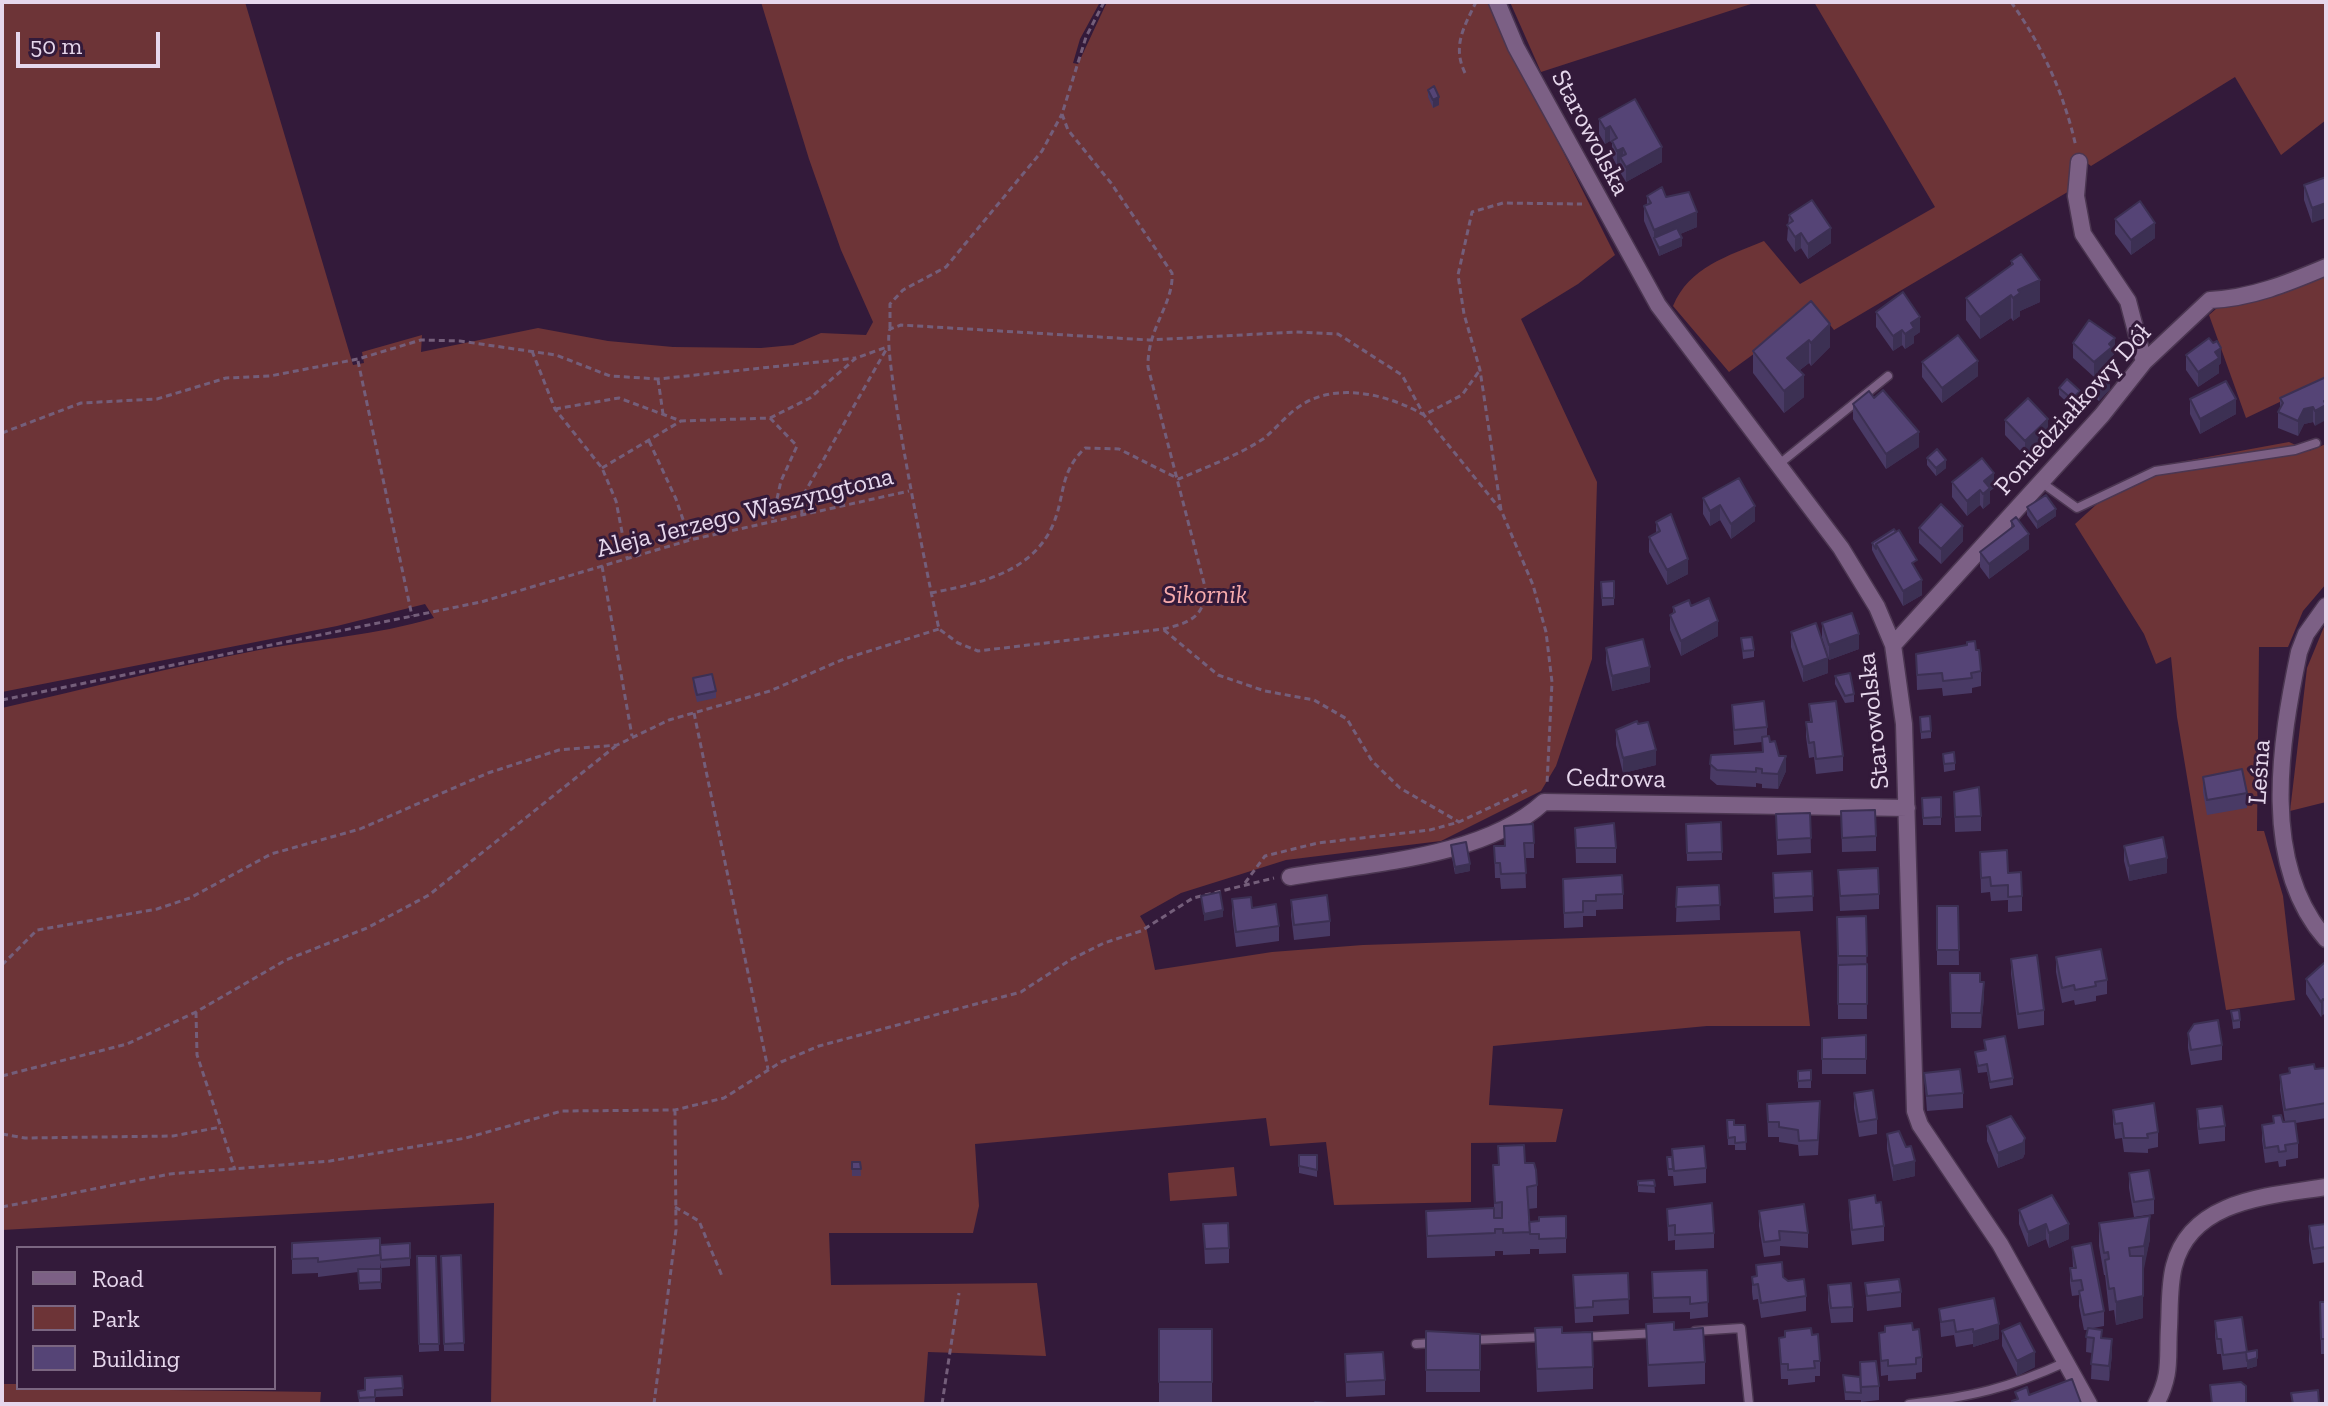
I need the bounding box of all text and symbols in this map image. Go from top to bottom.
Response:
scale bar [20,16,164,66]
text: 50 m [30,31,82,60]
street label: Starowolska [1544,65,1636,201]
street label: Poniedziałkowy Dół [1988,318,2158,502]
street label: Aleja Jerzego Waszyngtona [593,461,897,565]
park label: Sikornik [1163,580,1247,612]
street label: Starowolska [1851,651,1897,791]
street label: Leśna [2242,738,2278,806]
street label: Cedrowa [1566,763,1666,795]
legend [16,1246,276,1390]
text: Road [92,1264,144,1293]
text: Park [92,1304,140,1333]
text: Building [92,1344,180,1373]

